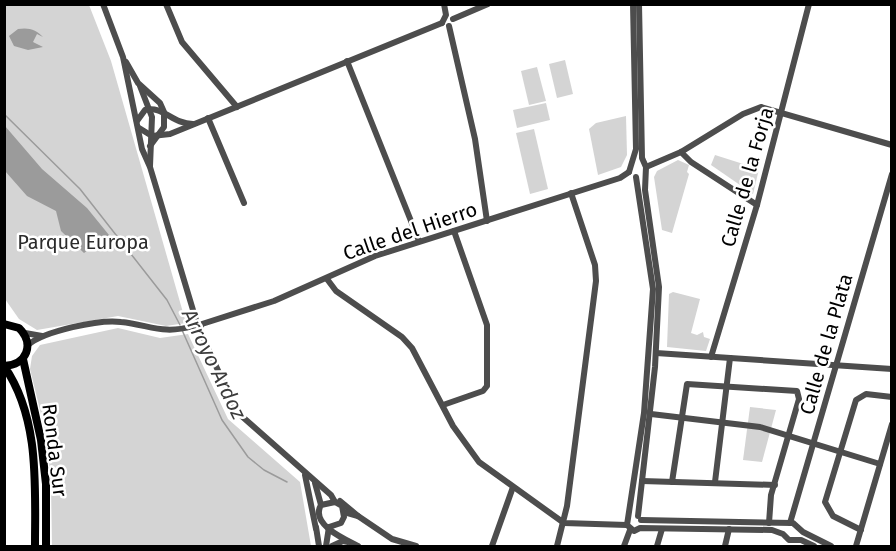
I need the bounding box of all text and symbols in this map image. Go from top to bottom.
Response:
street label: Calle de la Forja [716,104,778,250]
street label: Calle del Hierro [340,197,480,265]
park label: Parque Europa [17,230,149,254]
street label: Calle de la Plata [794,271,858,417]
water label: Arroyo Ardoz [176,304,252,424]
street label: Ronda Sur [37,402,73,498]

